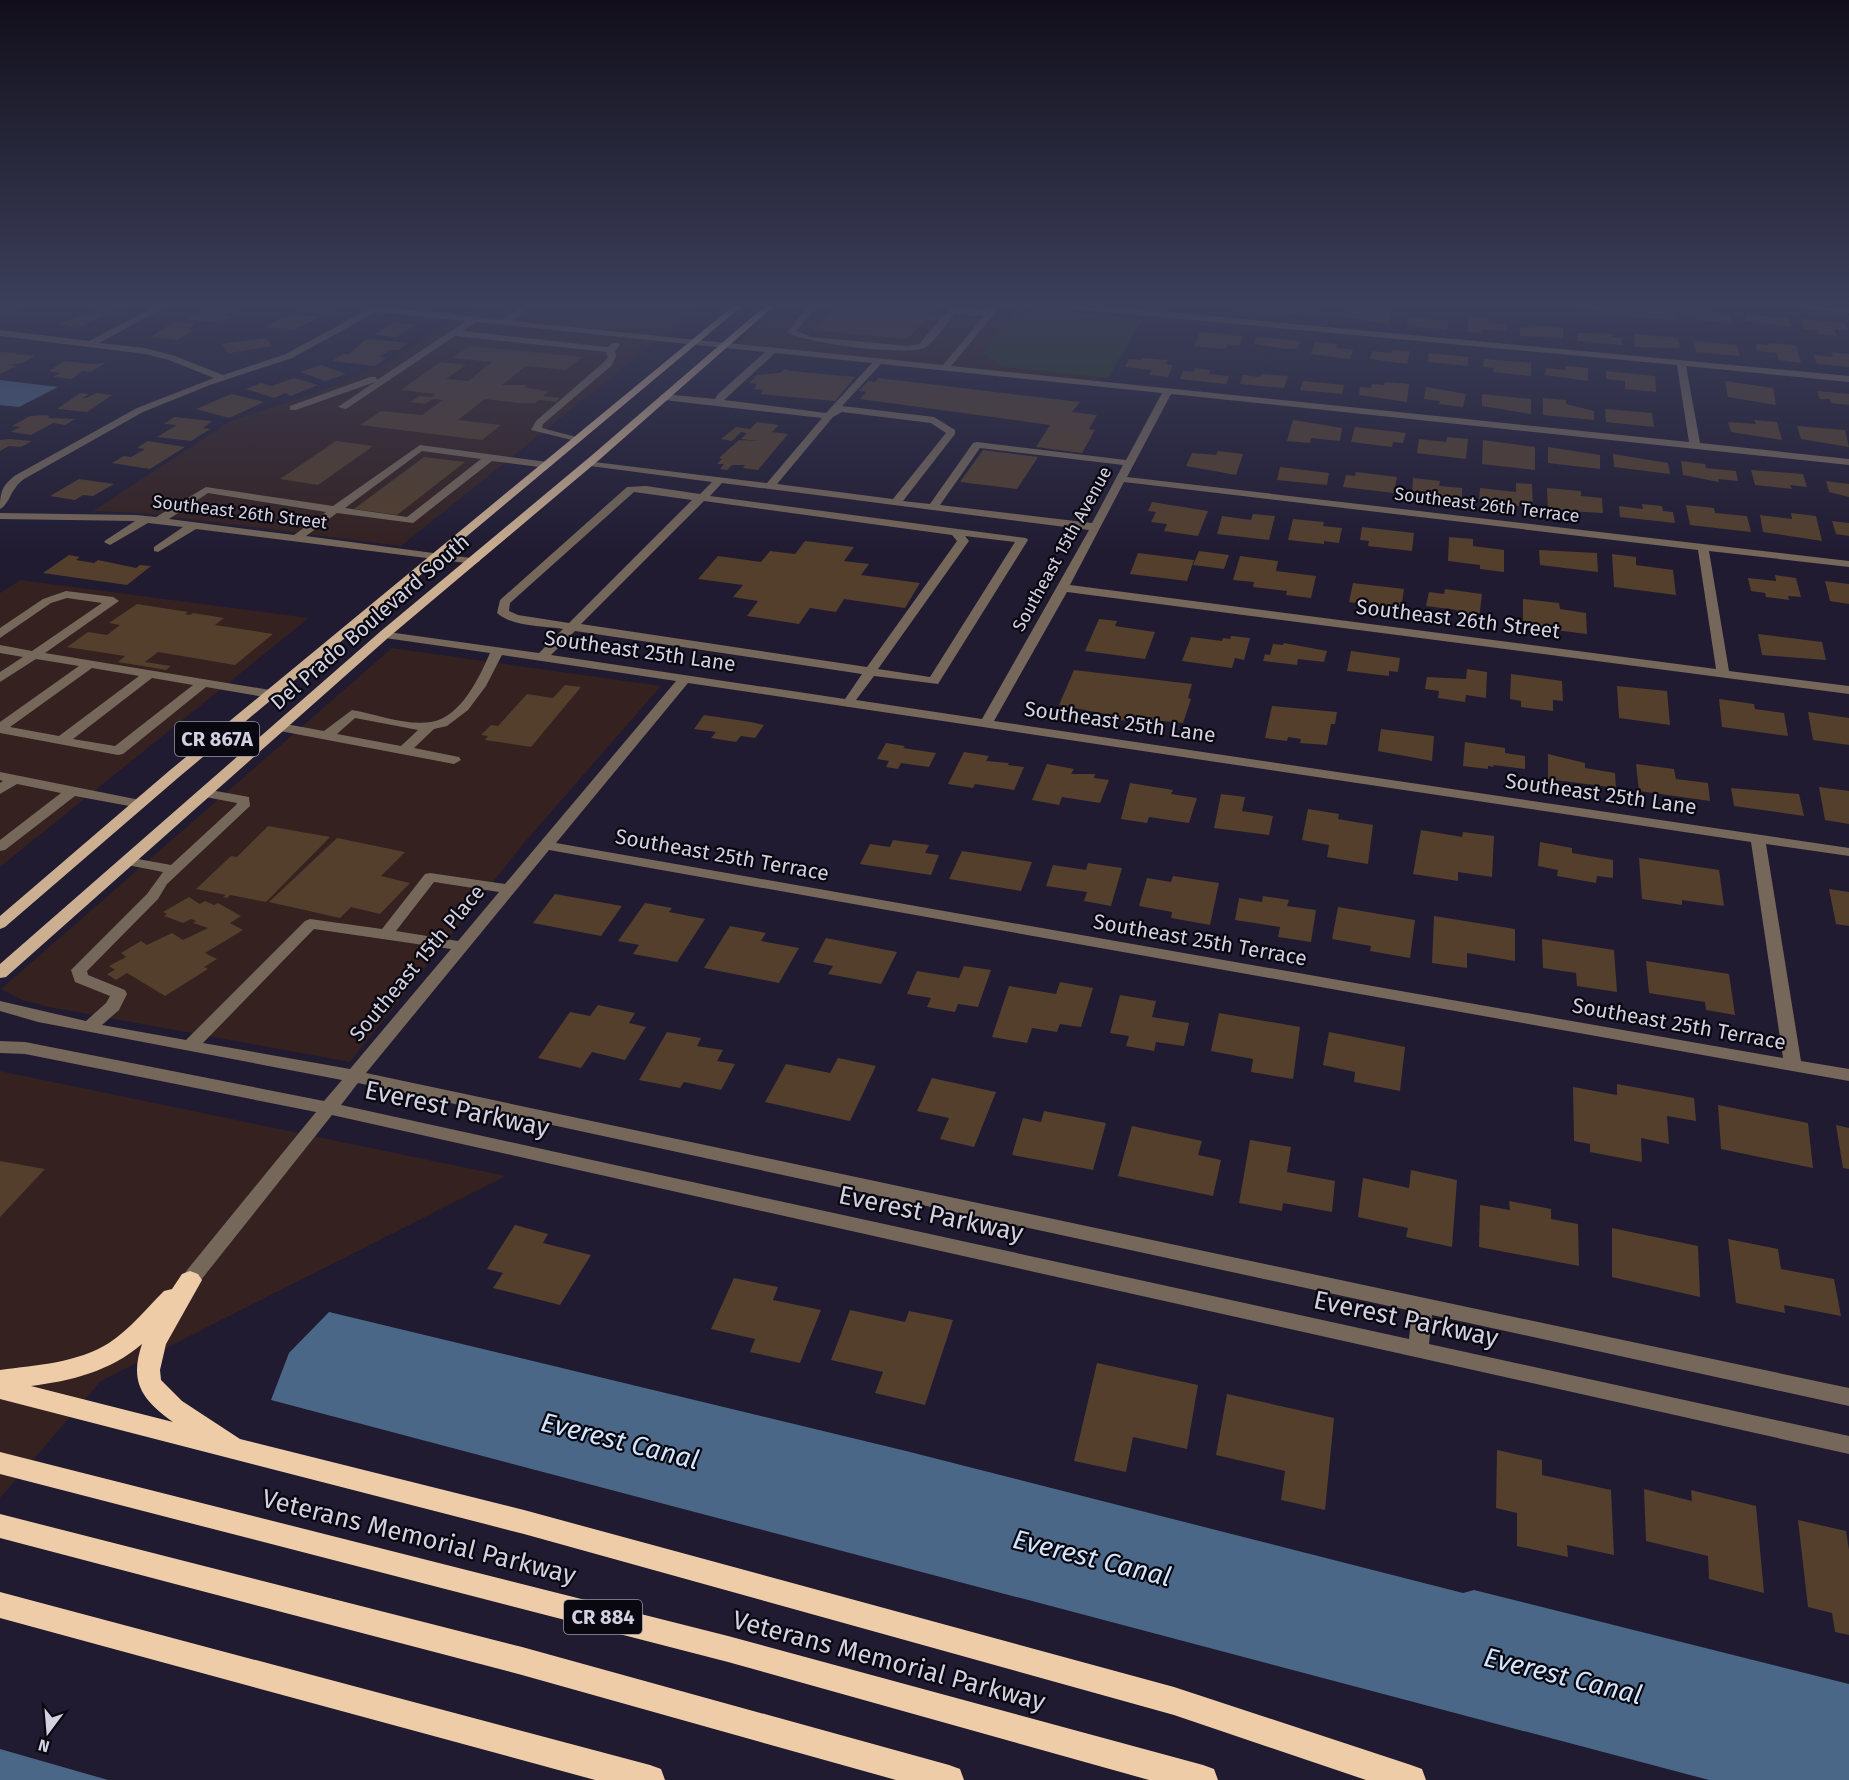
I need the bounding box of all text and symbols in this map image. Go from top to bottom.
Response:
street label: Southeast 15th Avenue [1008,463,1116,635]
street label: Southeast 26th Terrace [1393,483,1581,527]
street label: Southeast 26th Street [151,490,329,534]
street label: Del Prado Boulevard South [265,528,475,716]
street label: Southeast 26th Street [1355,594,1562,644]
street label: Southeast 25th Lane [543,625,737,677]
street label: Southeast 25th Lane [1023,696,1217,748]
road number: CR 867A [175,722,259,756]
street label: Southeast 25th Lane [1504,768,1698,820]
street label: Southeast 25th Terrace [613,823,831,887]
street label: Southeast 15th Place [344,879,490,1047]
street label: Southeast 25th Terrace [1091,908,1309,972]
street label: Southeast 25th Terrace [1570,992,1788,1056]
street label: Everest Parkway [362,1074,552,1144]
street label: Everest Parkway [836,1179,1026,1249]
street label: Everest Parkway [1311,1284,1501,1354]
water label: Everest Canal [538,1406,702,1476]
street label: Veterans Memorial Parkway [259,1483,579,1591]
water label: Everest Canal [1010,1523,1174,1593]
road number: CR 884 [564,1600,642,1634]
street label: Veterans Memorial Parkway [729,1604,1049,1718]
water label: Everest Canal [1481,1641,1645,1711]
north arrow [18,1702,78,1762]
text: N [36,1735,52,1757]

